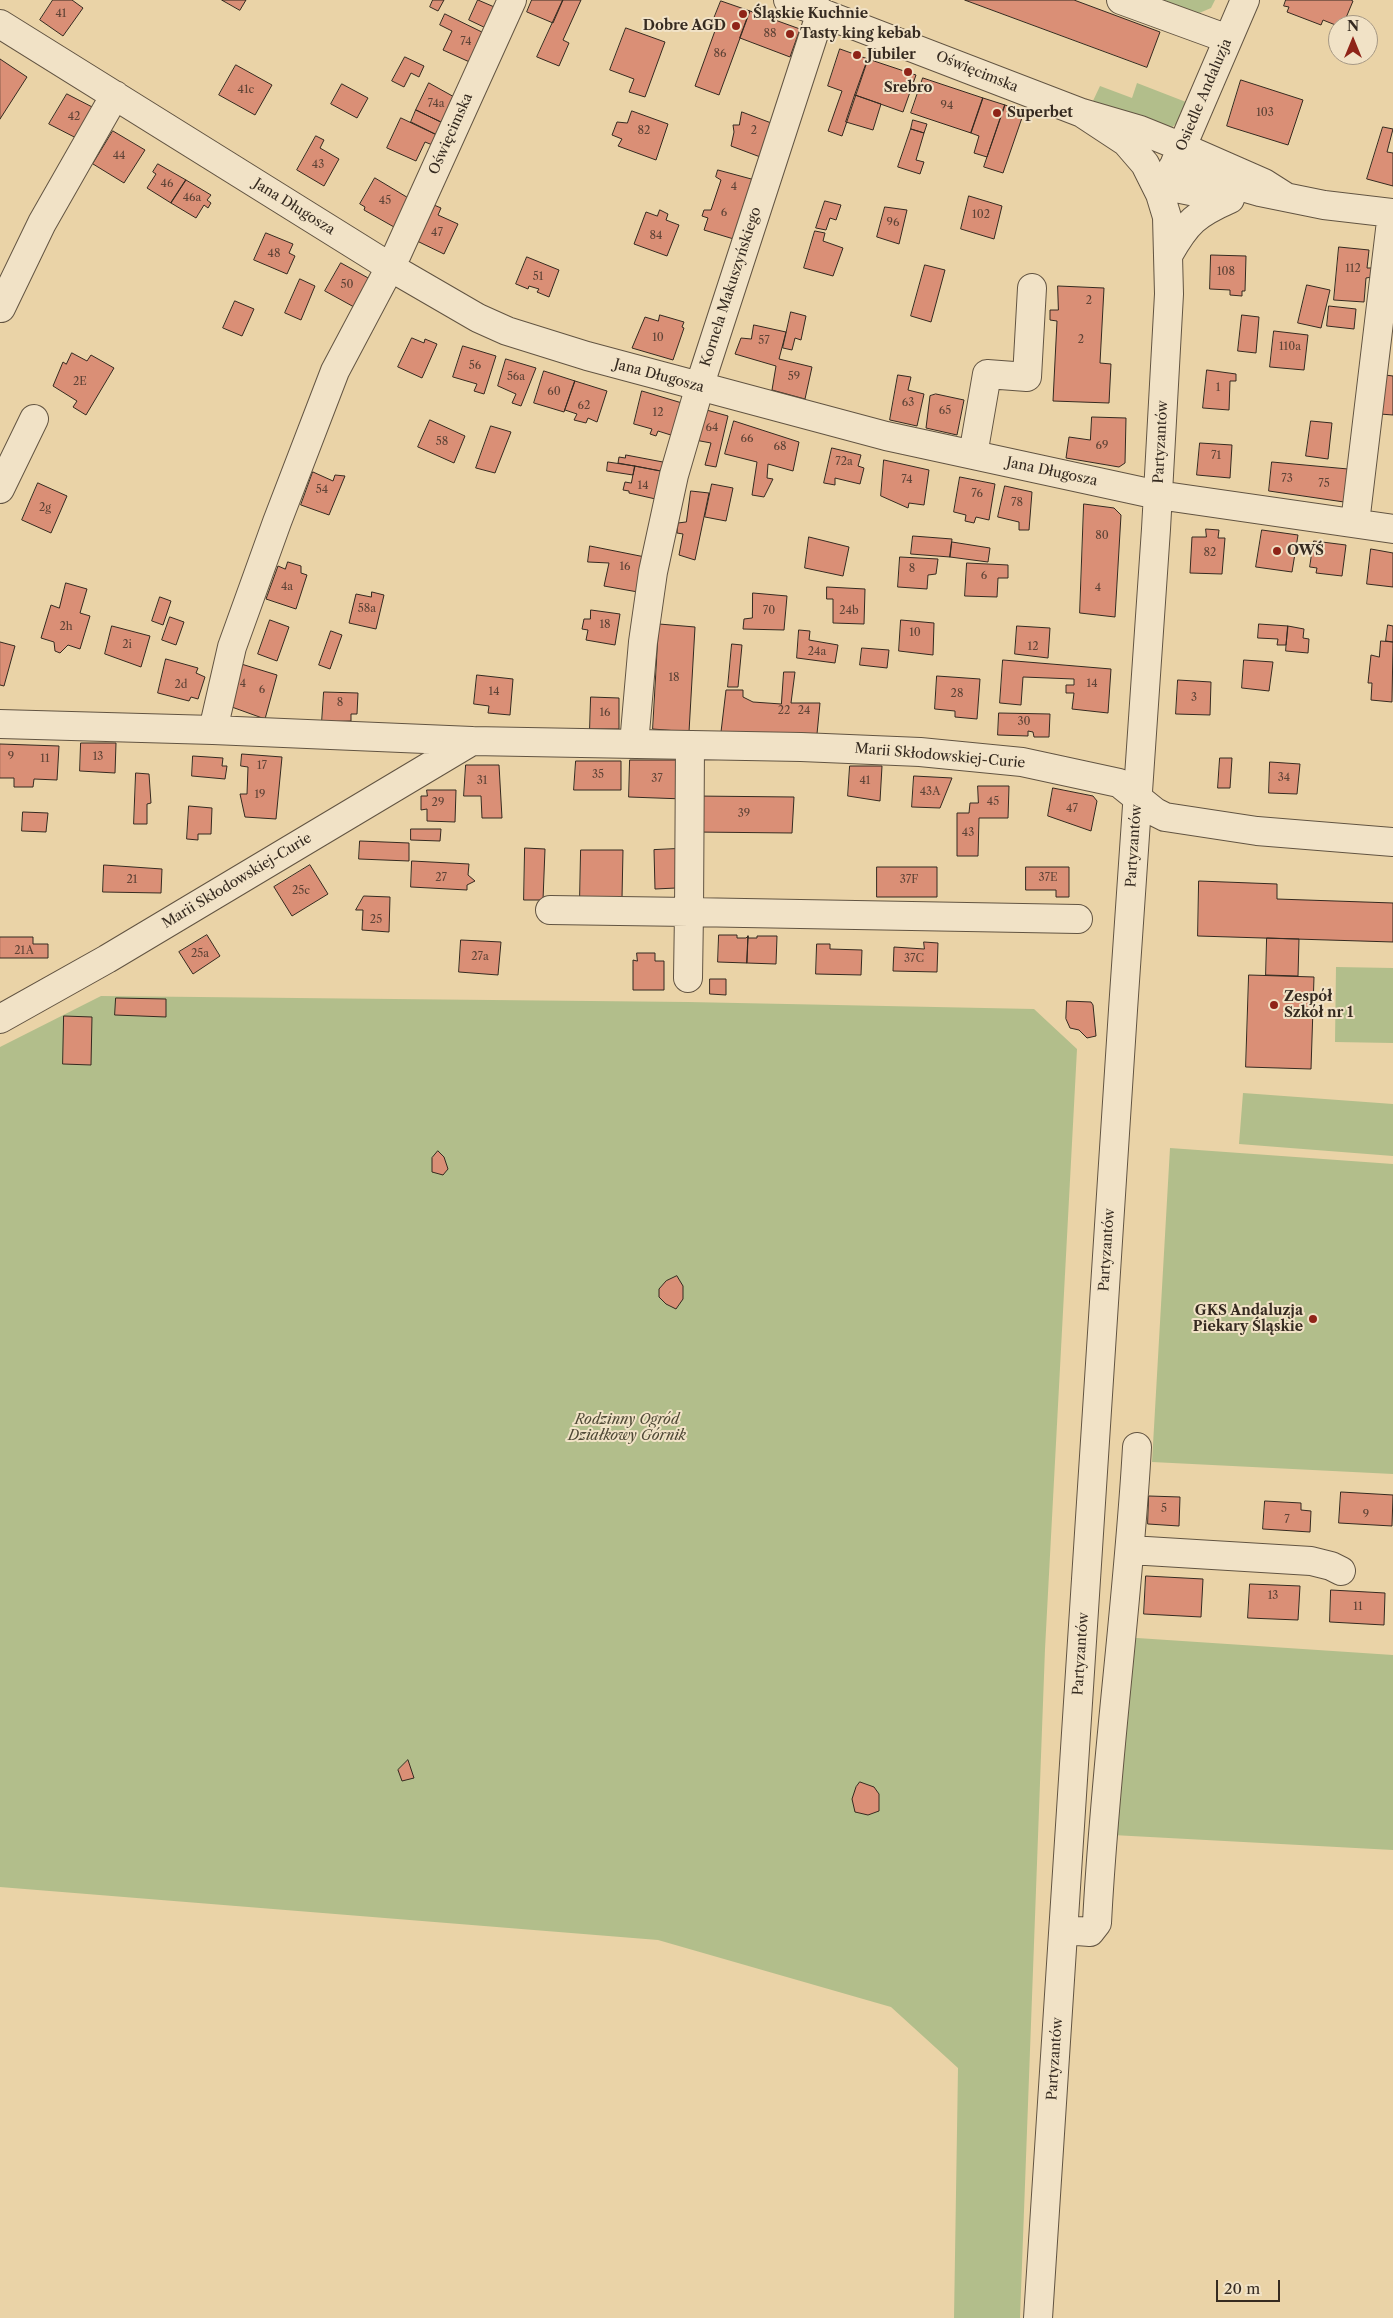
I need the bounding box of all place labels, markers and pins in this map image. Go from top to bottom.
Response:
place label: Śląskie Kuchnie [753,6,868,22]
marker: Śląskie Kuchnie [737,8,749,20]
place label: Dobre AGD [643,18,726,34]
marker: Dobre AGD [730,20,742,32]
place label: Tasty king kebab [800,26,921,42]
marker: Tasty king kebab [784,28,796,40]
place label: Jubiler [867,47,916,63]
marker: Jubiler [851,49,863,61]
marker: Srebro [902,66,914,78]
place label: Srebro [884,80,932,96]
place label: Superbet [1007,105,1073,121]
marker: Superbet [991,107,1003,119]
place label: OWŚ [1287,543,1324,559]
marker: OWŚ [1271,545,1283,557]
place label: Zespół Szkół nr 1 [1284,989,1353,1022]
marker: Zespół Szkół nr 1 [1268,999,1280,1011]
place label: GKS Andaluzja Piekary Śląskie [1193,1303,1303,1335]
marker: GKS Andaluzja Piekary Śląskie [1307,1313,1319,1325]

